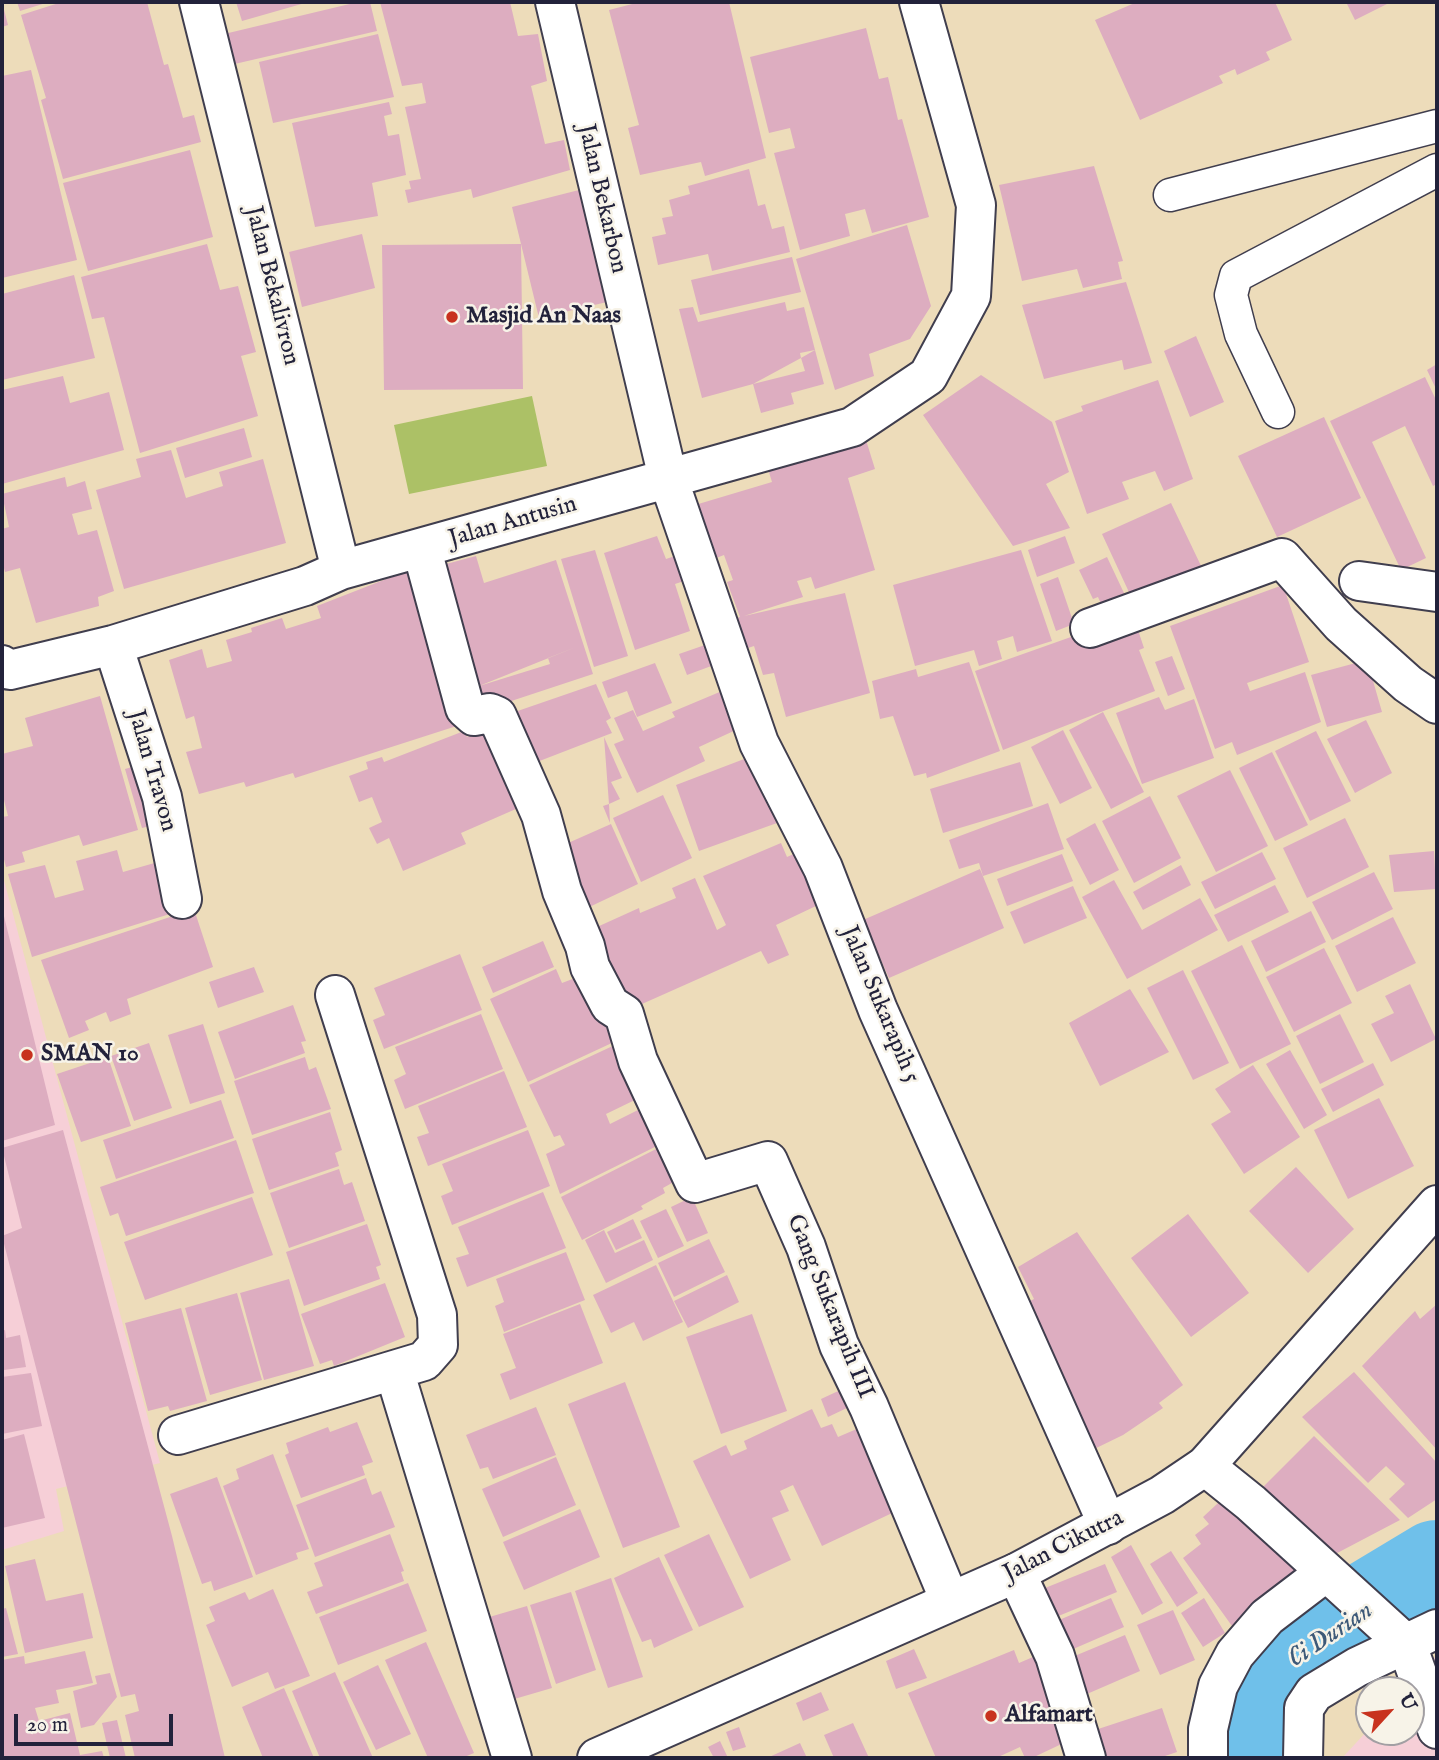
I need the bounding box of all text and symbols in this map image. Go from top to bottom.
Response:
street label: Jalan Bekarbon [570,122,632,276]
street label: Jalan Bekalivron [237,204,305,368]
place label: Masjid An Naas [466,303,621,331]
marker: Masjid An Naas [444,309,460,325]
street label: Jalan Antusin [446,491,580,555]
street label: Jalan Travon [120,707,182,835]
street label: Jalan Sukarapih 5 [833,922,925,1088]
place label: SMAN 10 [41,1041,139,1069]
marker: SMAN 10 [19,1047,35,1063]
street label: Gang Sukarapih III [779,1211,879,1403]
street label: Jalan Cikutra [999,1505,1129,1589]
water label: Ci Durian [1282,1596,1380,1676]
north arrow [1355,1676,1425,1746]
text: U [1393,1690,1421,1715]
scale bar [18,1700,177,1744]
place label: Alfamart [1005,1702,1093,1730]
marker: Alfamart [983,1708,999,1724]
text: 20 m [27,1712,68,1739]

